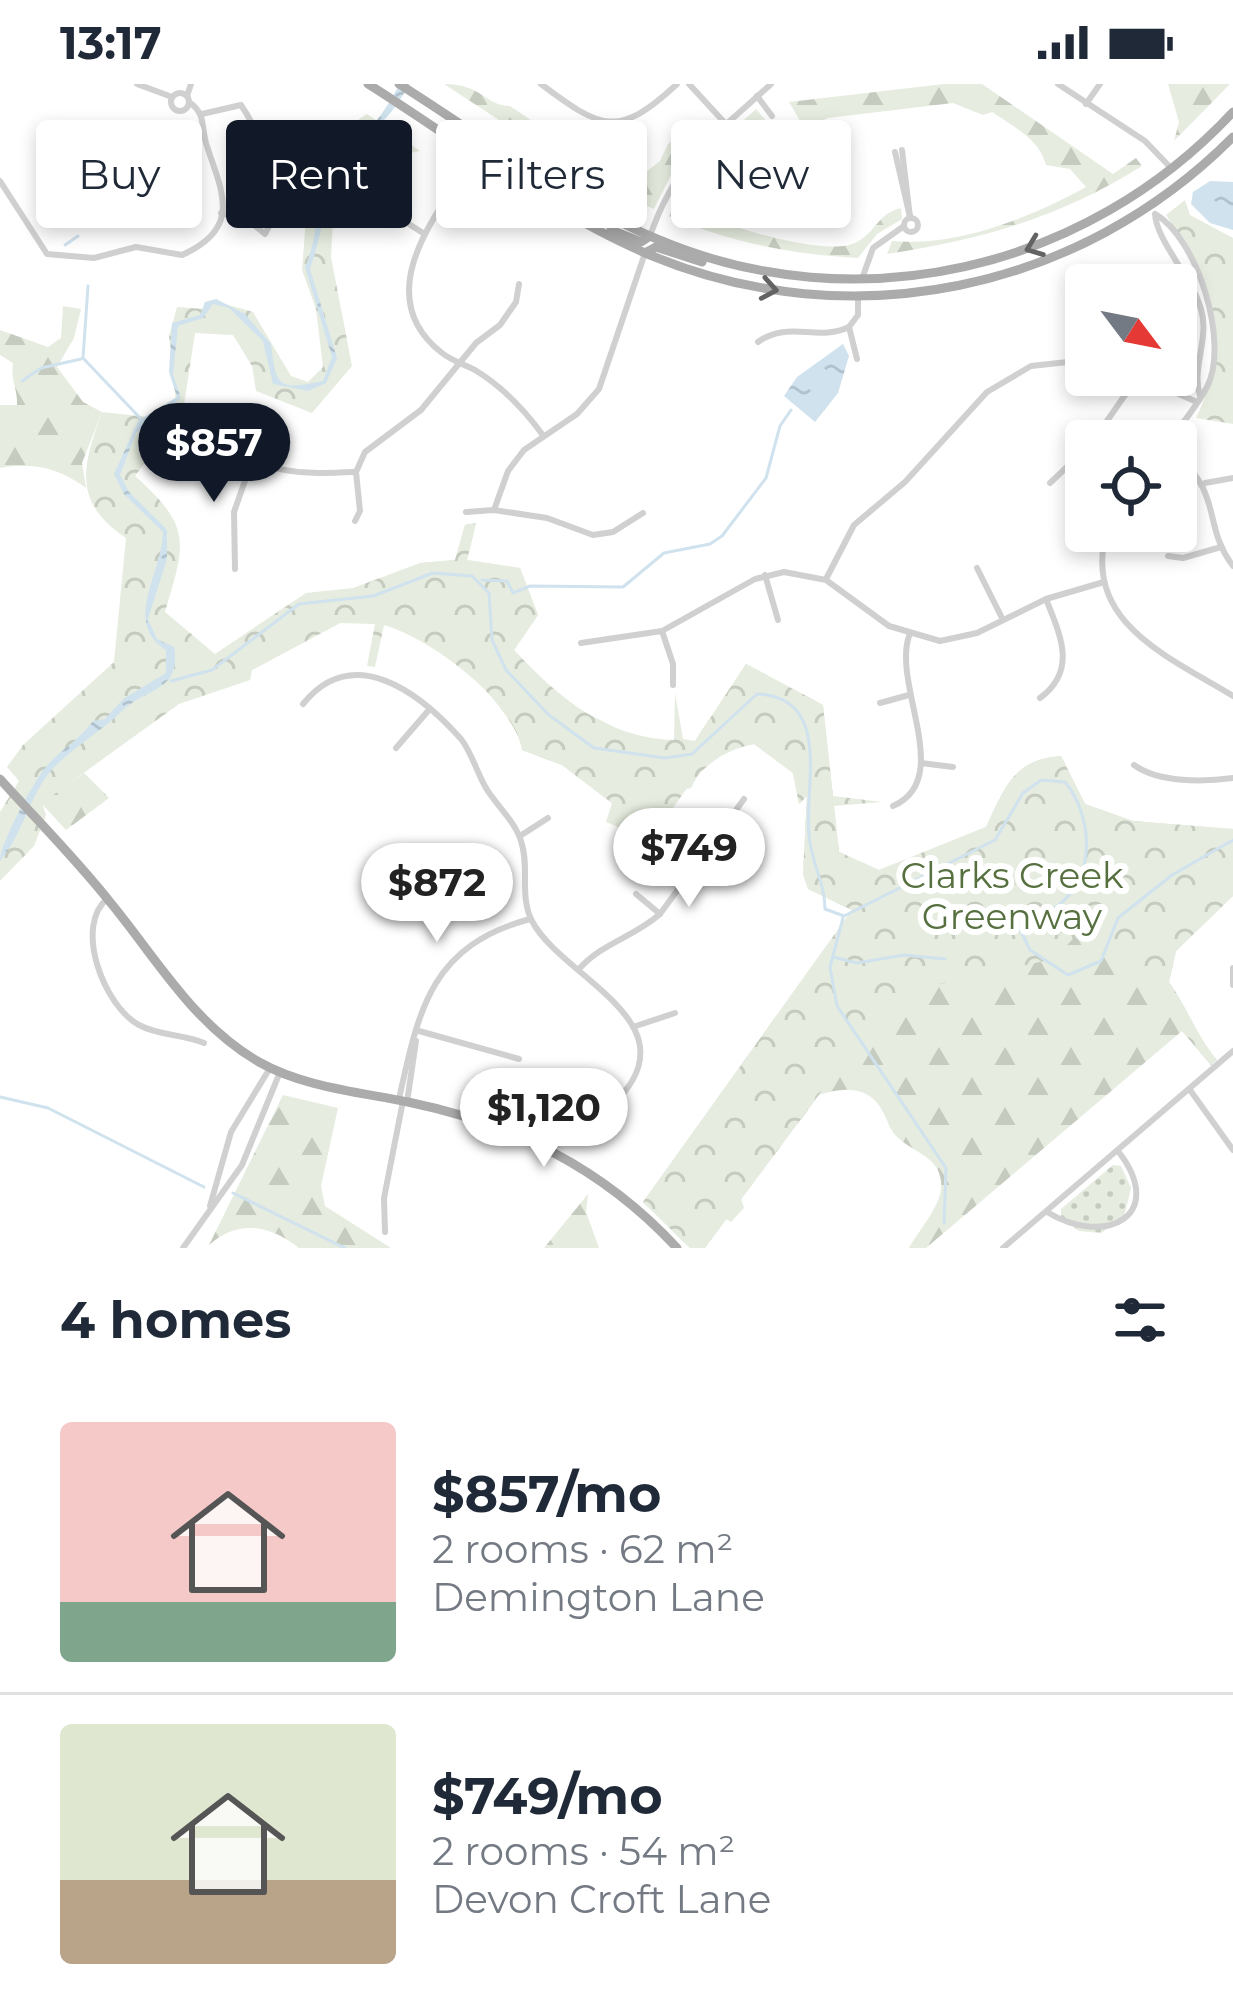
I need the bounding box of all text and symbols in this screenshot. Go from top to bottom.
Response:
text: 13:17 [60,15,162,70]
chip: Buy [36,120,202,228]
chip: Rent [226,120,412,228]
chip: Filters [436,120,647,228]
chip: New [671,120,851,228]
one-way arrow [1025,233,1046,257]
north arrow [1065,264,1197,396]
map controls [1065,264,1197,552]
one-way arrow [759,276,779,301]
pin: $857 [143,403,285,505]
text: $857 [165,418,263,466]
button: locate [1065,420,1197,552]
pin: $749 [618,808,760,910]
text: $749 [640,823,738,871]
pin: $872 [366,843,508,945]
park label: Clarks Creek Greenway [900,853,1124,938]
text: $872 [388,858,486,906]
pin: $1,120 [446,1068,642,1170]
text: $1,120 [487,1083,601,1131]
icon: filters [1107,1287,1173,1353]
text: 4 homes [60,1289,291,1351]
text: $857/mo [432,1463,661,1525]
icon: home [156,1470,300,1614]
text: 2 rooms · 62 m² [432,1525,733,1573]
text: Demington Lane [432,1573,765,1621]
text: $749/mo [432,1765,663,1827]
icon: home [156,1772,300,1916]
text: 2 rooms · 54 m² [432,1827,735,1875]
text: Devon Croft Lane [432,1875,771,1923]

